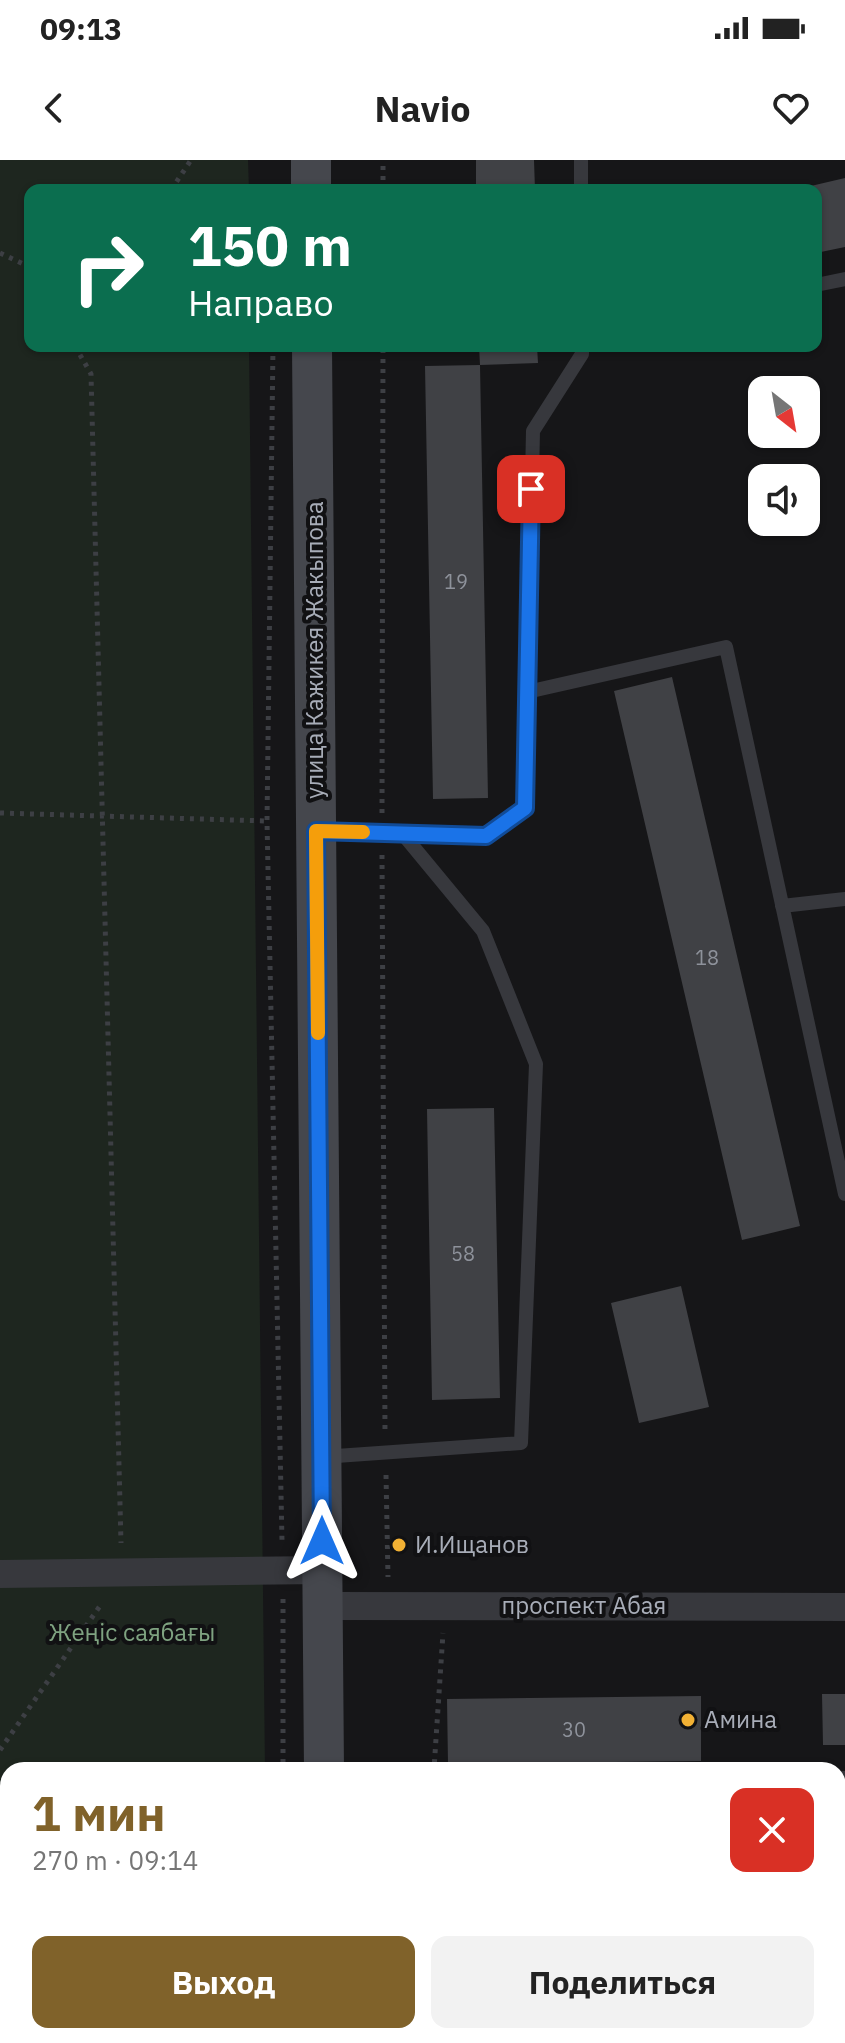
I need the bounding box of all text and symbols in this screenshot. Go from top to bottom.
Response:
text: 09:13 [40,9,122,48]
text: Navio [374,85,471,132]
icon: back [32,86,76,130]
icon: heart [769,86,813,130]
text: 150 m [188,209,352,281]
icon: right [56,216,160,320]
text: Направо [188,279,334,326]
north arrow [748,376,820,448]
map controls [748,376,820,536]
pin [497,455,565,523]
button: sound [748,464,820,536]
icon: arrive [509,467,553,511]
street label: улица Кажикея Жакыпова [298,501,330,799]
house number: 19 [444,568,468,595]
house number: 18 [695,944,719,971]
house number: 58 [451,1240,475,1267]
position arrow [280,1499,364,1583]
place label: И.Ищанов [415,1528,529,1560]
marker: И.Ищанов [390,1536,408,1554]
street label: проспект Абая [502,1589,666,1621]
park label: Жеңіс саябағы [49,1616,215,1648]
place label: Амина [704,1703,777,1735]
marker: Амина [679,1711,697,1729]
house number: 30 [562,1716,586,1743]
text: 1 мин [32,1782,166,1844]
button: close [730,1788,814,1872]
text: 270 m · 09:14 [32,1843,198,1877]
button: Выход [32,1936,415,2028]
button: Поделиться [431,1936,814,2028]

